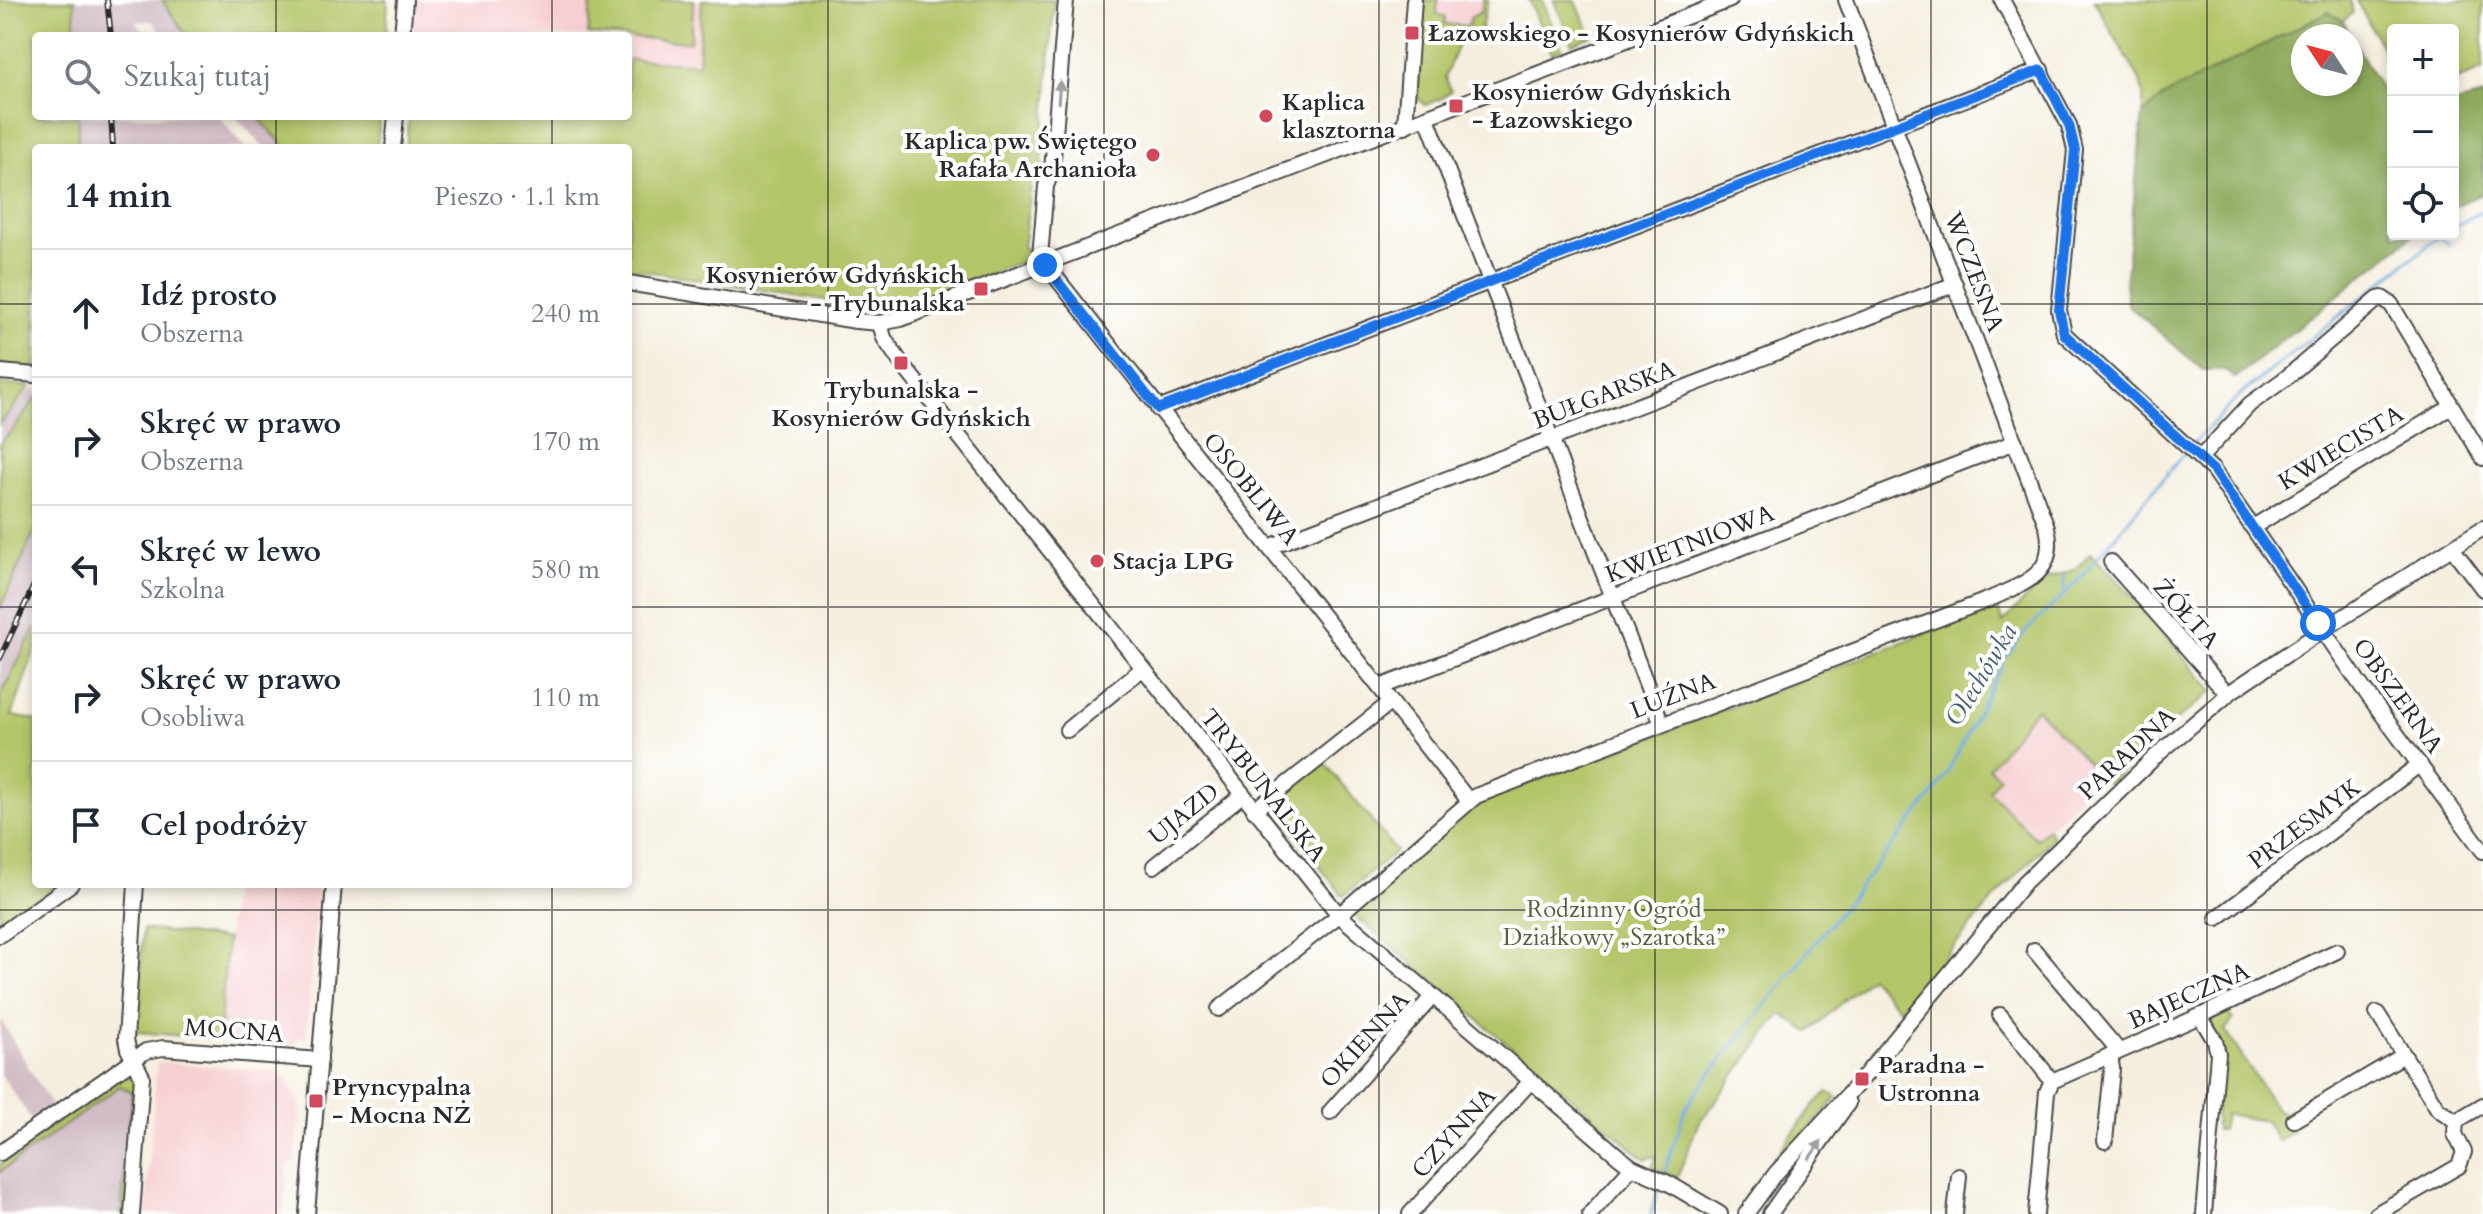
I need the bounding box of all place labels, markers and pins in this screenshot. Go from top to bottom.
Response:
place label: Łazowskiego - Kosynierów Gdyńskich [1428,17,1854,50]
marker: Łazowskiego - Kosynierów Gdyńskich [1403,24,1421,42]
place label: Kosynierów Gdyńskich - Łazowskiego [1472,76,1731,137]
place label: Kaplica klasztorna [1282,86,1396,147]
marker: Kosynierów Gdyńskich - Łazowskiego [1447,97,1465,115]
marker: Kaplica klasztorna [1257,107,1275,125]
place label: Kaplica pw. Świętego Rafała Archanioła [904,125,1137,186]
marker: Kaplica pw. Świętego Rafała Archanioła [1144,146,1162,164]
place label: Kosynierów Gdyńskich - Trybunalska [706,259,965,320]
marker: Kosynierów Gdyńskich - Trybunalska [972,280,990,298]
marker: Trybunalska - Kosynierów Gdyńskich [892,354,910,372]
place label: Trybunalska - Kosynierów Gdyńskich [771,374,1031,435]
place label: Stacja LPG [1113,545,1234,578]
marker: Stacja LPG [1088,552,1106,570]
place label: Paradna - Ustronna [1878,1049,1984,1110]
marker: Paradna - Ustronna [1853,1070,1871,1088]
place label: Pryncypalna - Mocna NŻ [332,1071,471,1132]
marker: Pryncypalna - Mocna NŻ [307,1092,325,1110]

